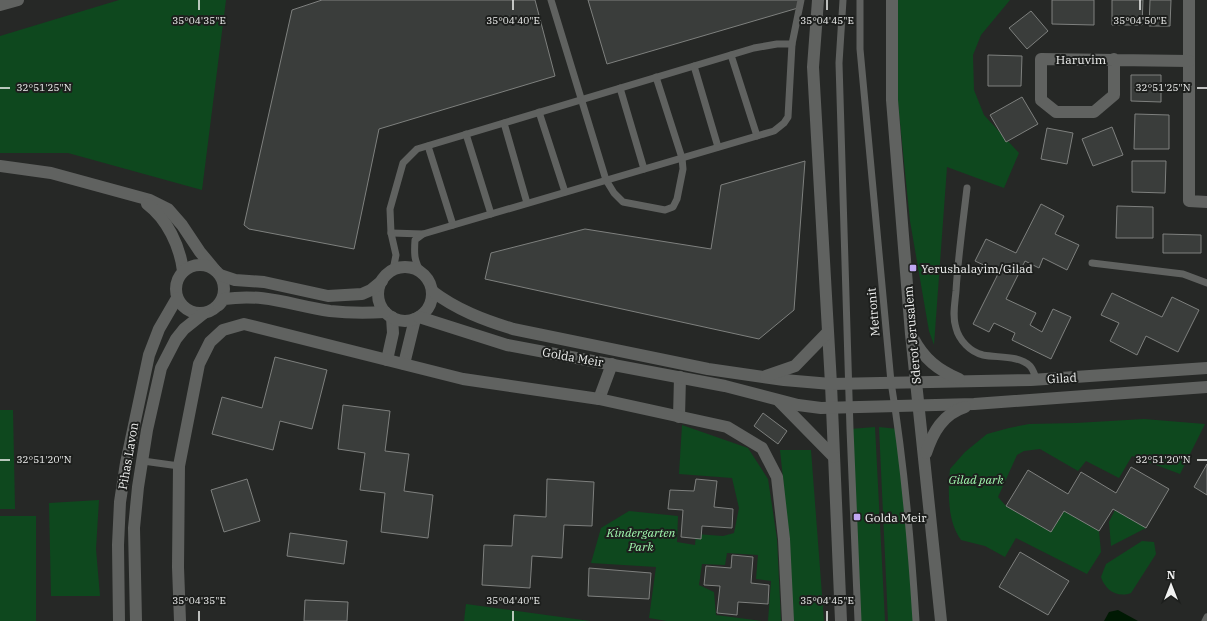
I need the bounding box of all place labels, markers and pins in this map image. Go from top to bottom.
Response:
place label: Yerushalayim/Gilad [921,261,1033,276]
marker: Yerushalayim/Gilad [908,263,918,273]
place label: Golda Meir [865,510,927,525]
marker: Golda Meir [852,512,862,522]

